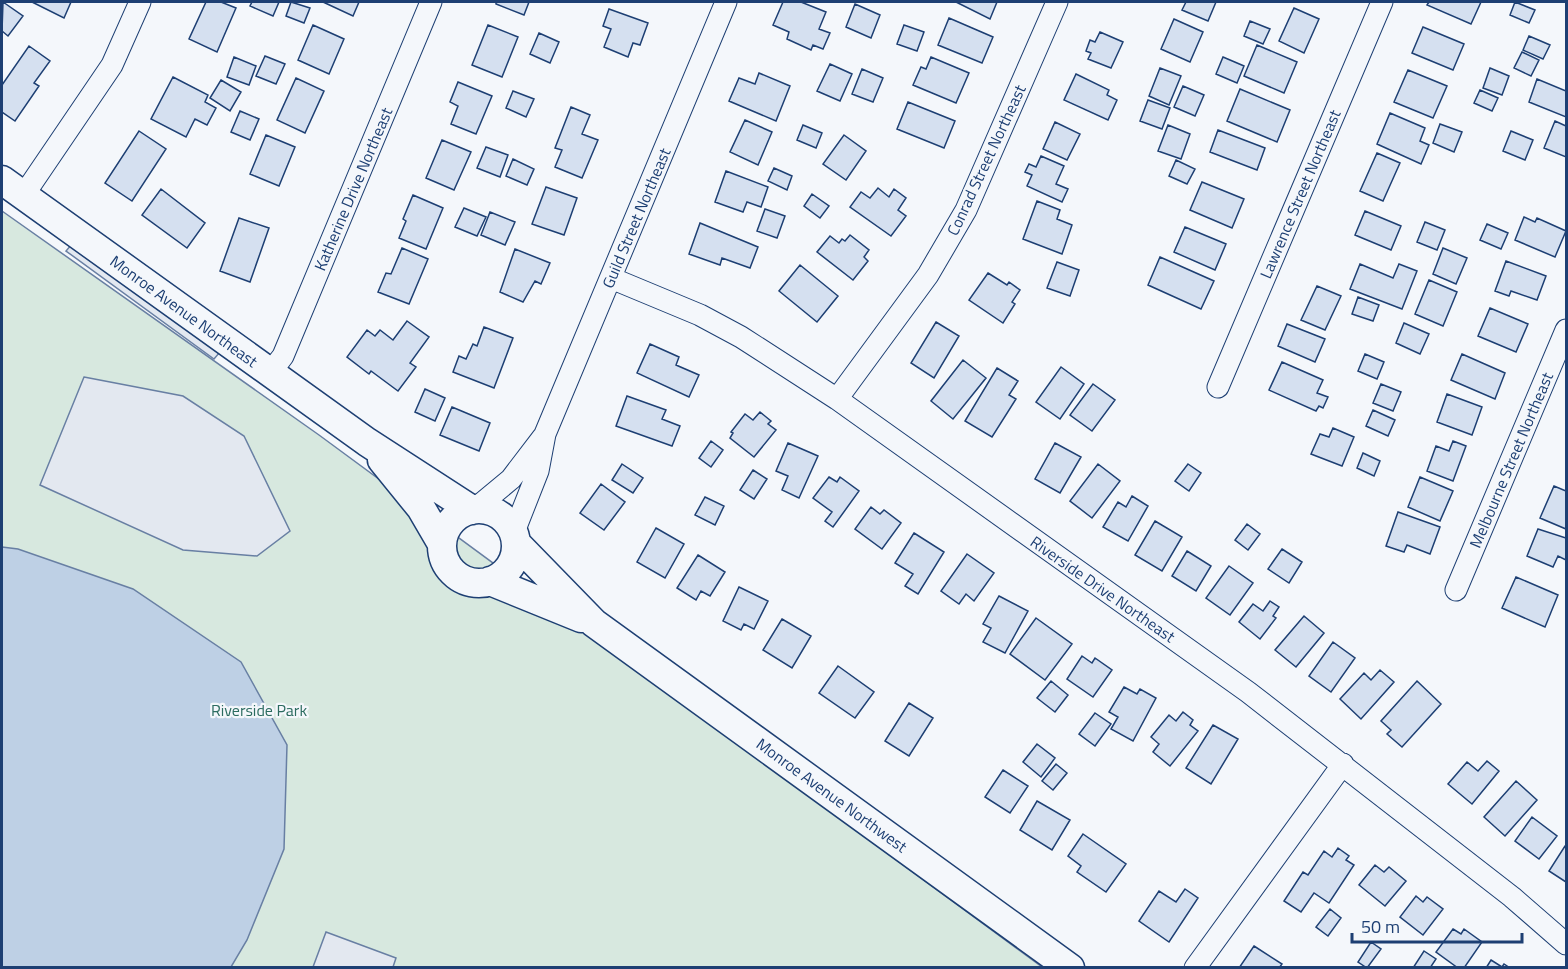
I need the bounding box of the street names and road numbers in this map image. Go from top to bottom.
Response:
street label: Conrad Street Northeast [940,80,1032,239]
street label: Katherine Drive Northeast [308,103,398,274]
street label: Lawrence Street Northeast [1254,106,1347,282]
street label: Guild Street Northeast [596,144,677,292]
street label: Monroe Avenue Northeast [105,249,263,373]
street label: Melbourne Street Northeast [1463,368,1559,552]
street label: Riverside Drive Northeast [1026,530,1181,648]
street label: Monroe Avenue Northwest [752,732,913,858]

